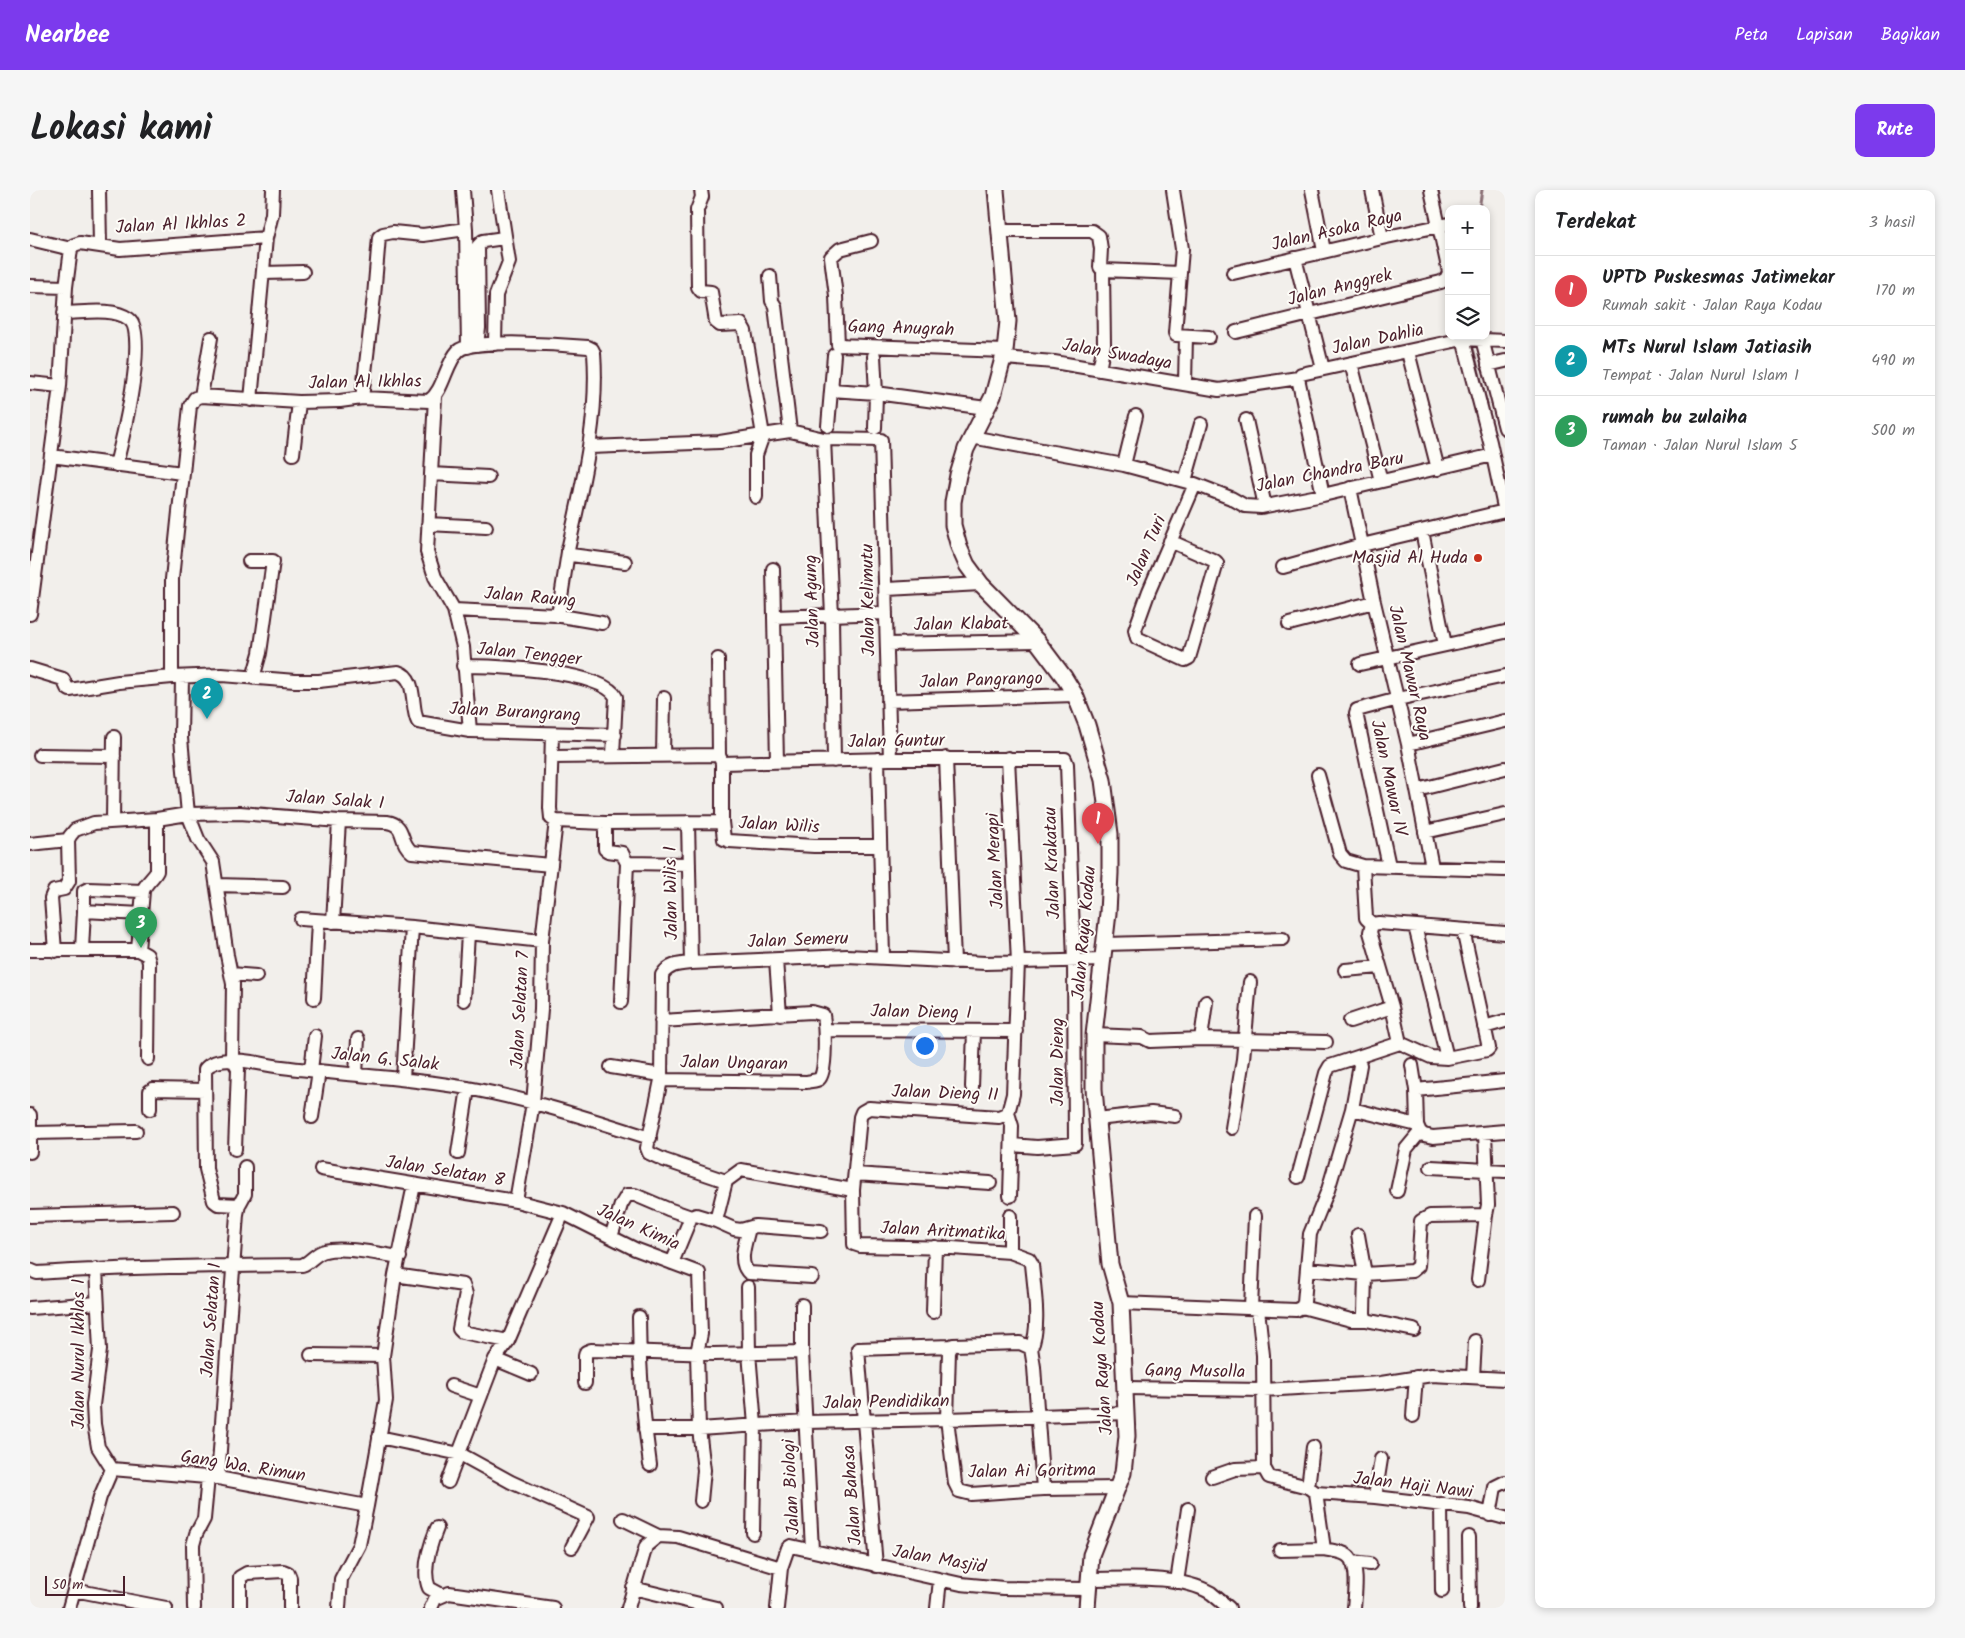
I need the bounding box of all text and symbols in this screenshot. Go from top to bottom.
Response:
text: Nearbee [25,16,110,55]
text: Peta [1735,21,1768,50]
text: Lapisan [1796,21,1853,50]
text: Bagikan [1881,21,1940,50]
text: Lokasi kami [30,102,212,158]
button: Rute [1855,104,1935,157]
street label: Jalan Asoka Raya [1269,202,1405,260]
map controls [1445,205,1490,340]
button: + [1445,205,1490,250]
text: Terdekat [1555,206,1636,239]
street label: Jalan Al Ikhlas 2 [115,207,247,243]
text: 3 hasil [1869,210,1915,235]
button: − [1445,250,1490,295]
street label: Jalan Anggrek [1285,261,1396,315]
text: UPTD Puskesmas Jatimekar [1602,263,1835,293]
text: 1 [1569,278,1573,303]
text: 170 m [1875,278,1915,303]
text: Rumah sakit · Jalan Raya Kodau [1602,293,1822,318]
button: layers [1445,295,1490,340]
street label: Gang Anugrah [847,313,955,345]
street label: Jalan Dahlia [1329,316,1427,364]
street label: Jalan Swadaya [1060,331,1174,379]
text: MTs Nurul Islam Jatiasih [1602,333,1812,363]
text: 2 [1566,348,1576,373]
text: 490 m [1871,348,1915,373]
text: Tempat · Jalan Nurul Islam 1 [1602,363,1799,388]
street label: Jalan Al Ikhlas [308,368,422,398]
text: rumah bu zulaiha [1602,403,1747,433]
text: 3 [1567,418,1575,443]
text: 500 m [1871,418,1915,443]
text: Taman · Jalan Nurul Islam 5 [1602,433,1798,458]
street label: Jalan Chandra Baru [1254,444,1407,502]
street label: Jalan Turi [1119,510,1175,591]
street label: Jalan Kelimutu [854,543,884,657]
place label: Masjid Al Huda [1352,544,1468,573]
marker: Masjid Al Huda [1472,552,1484,564]
street label: Jalan Agung [797,554,829,648]
street label: Jalan Raung [483,580,577,616]
street label: Jalan Mawar Raya [1379,602,1439,744]
street label: Jalan Klabat [913,610,1010,640]
street label: Jalan Tengger [475,635,584,675]
street label: Jalan Pangrango [919,664,1043,698]
pin: 2 [191,678,223,719]
street label: Jalan Burangrang [448,695,582,731]
street label: Jalan Mawar IV [1362,717,1415,840]
street label: Jalan Guntur [847,727,946,757]
street label: Jalan Salak I [285,783,385,819]
pin: 1 [1082,803,1114,844]
street label: Jalan Krakatau [1037,806,1069,920]
street label: Jalan Wilis [738,809,821,843]
street label: Jalan Merapi [979,812,1013,910]
street label: Jalan Wilis 1 [657,846,687,940]
street label: Jalan Raya Kodau [1065,864,1105,1001]
pin: 3 [125,907,157,948]
street label: Jalan Semeru [747,925,849,957]
street label: Jalan Selatan 7 [503,950,539,1069]
street label: Jalan Dieng I [870,998,972,1028]
street label: Jalan Dieng [1044,1018,1073,1106]
your location [912,1033,938,1059]
street label: Jalan G. Salak [330,1040,441,1080]
street label: Jalan Ungaran [680,1049,788,1079]
street label: Jalan Dieng II [891,1078,999,1110]
street label: Jalan Selatan 8 [383,1148,507,1196]
street label: Jalan Kimia [592,1197,684,1259]
street label: Jalan Aritmatika [880,1214,1006,1250]
street label: Jalan Selatan 1 [194,1262,230,1378]
street label: Jalan Nurul Ikhlas 1 [65,1279,94,1429]
street label: Jalan Raya Kodau [1084,1300,1122,1436]
street label: Gang Musolla [1144,1357,1246,1387]
street label: Jalan Pendidikan [822,1387,950,1419]
street label: Jalan Biologi [775,1438,809,1536]
street label: Gang Wa. Rimun [178,1443,308,1491]
street label: Jalan Bahasa [835,1444,871,1546]
street label: Jalan Ai Goritma [968,1456,1096,1488]
street label: Jalan Haji Nawi [1352,1464,1475,1508]
street label: Jalan Masjid [890,1537,989,1583]
scale bar [45,1573,125,1596]
text: 50 m [52,1574,83,1596]

